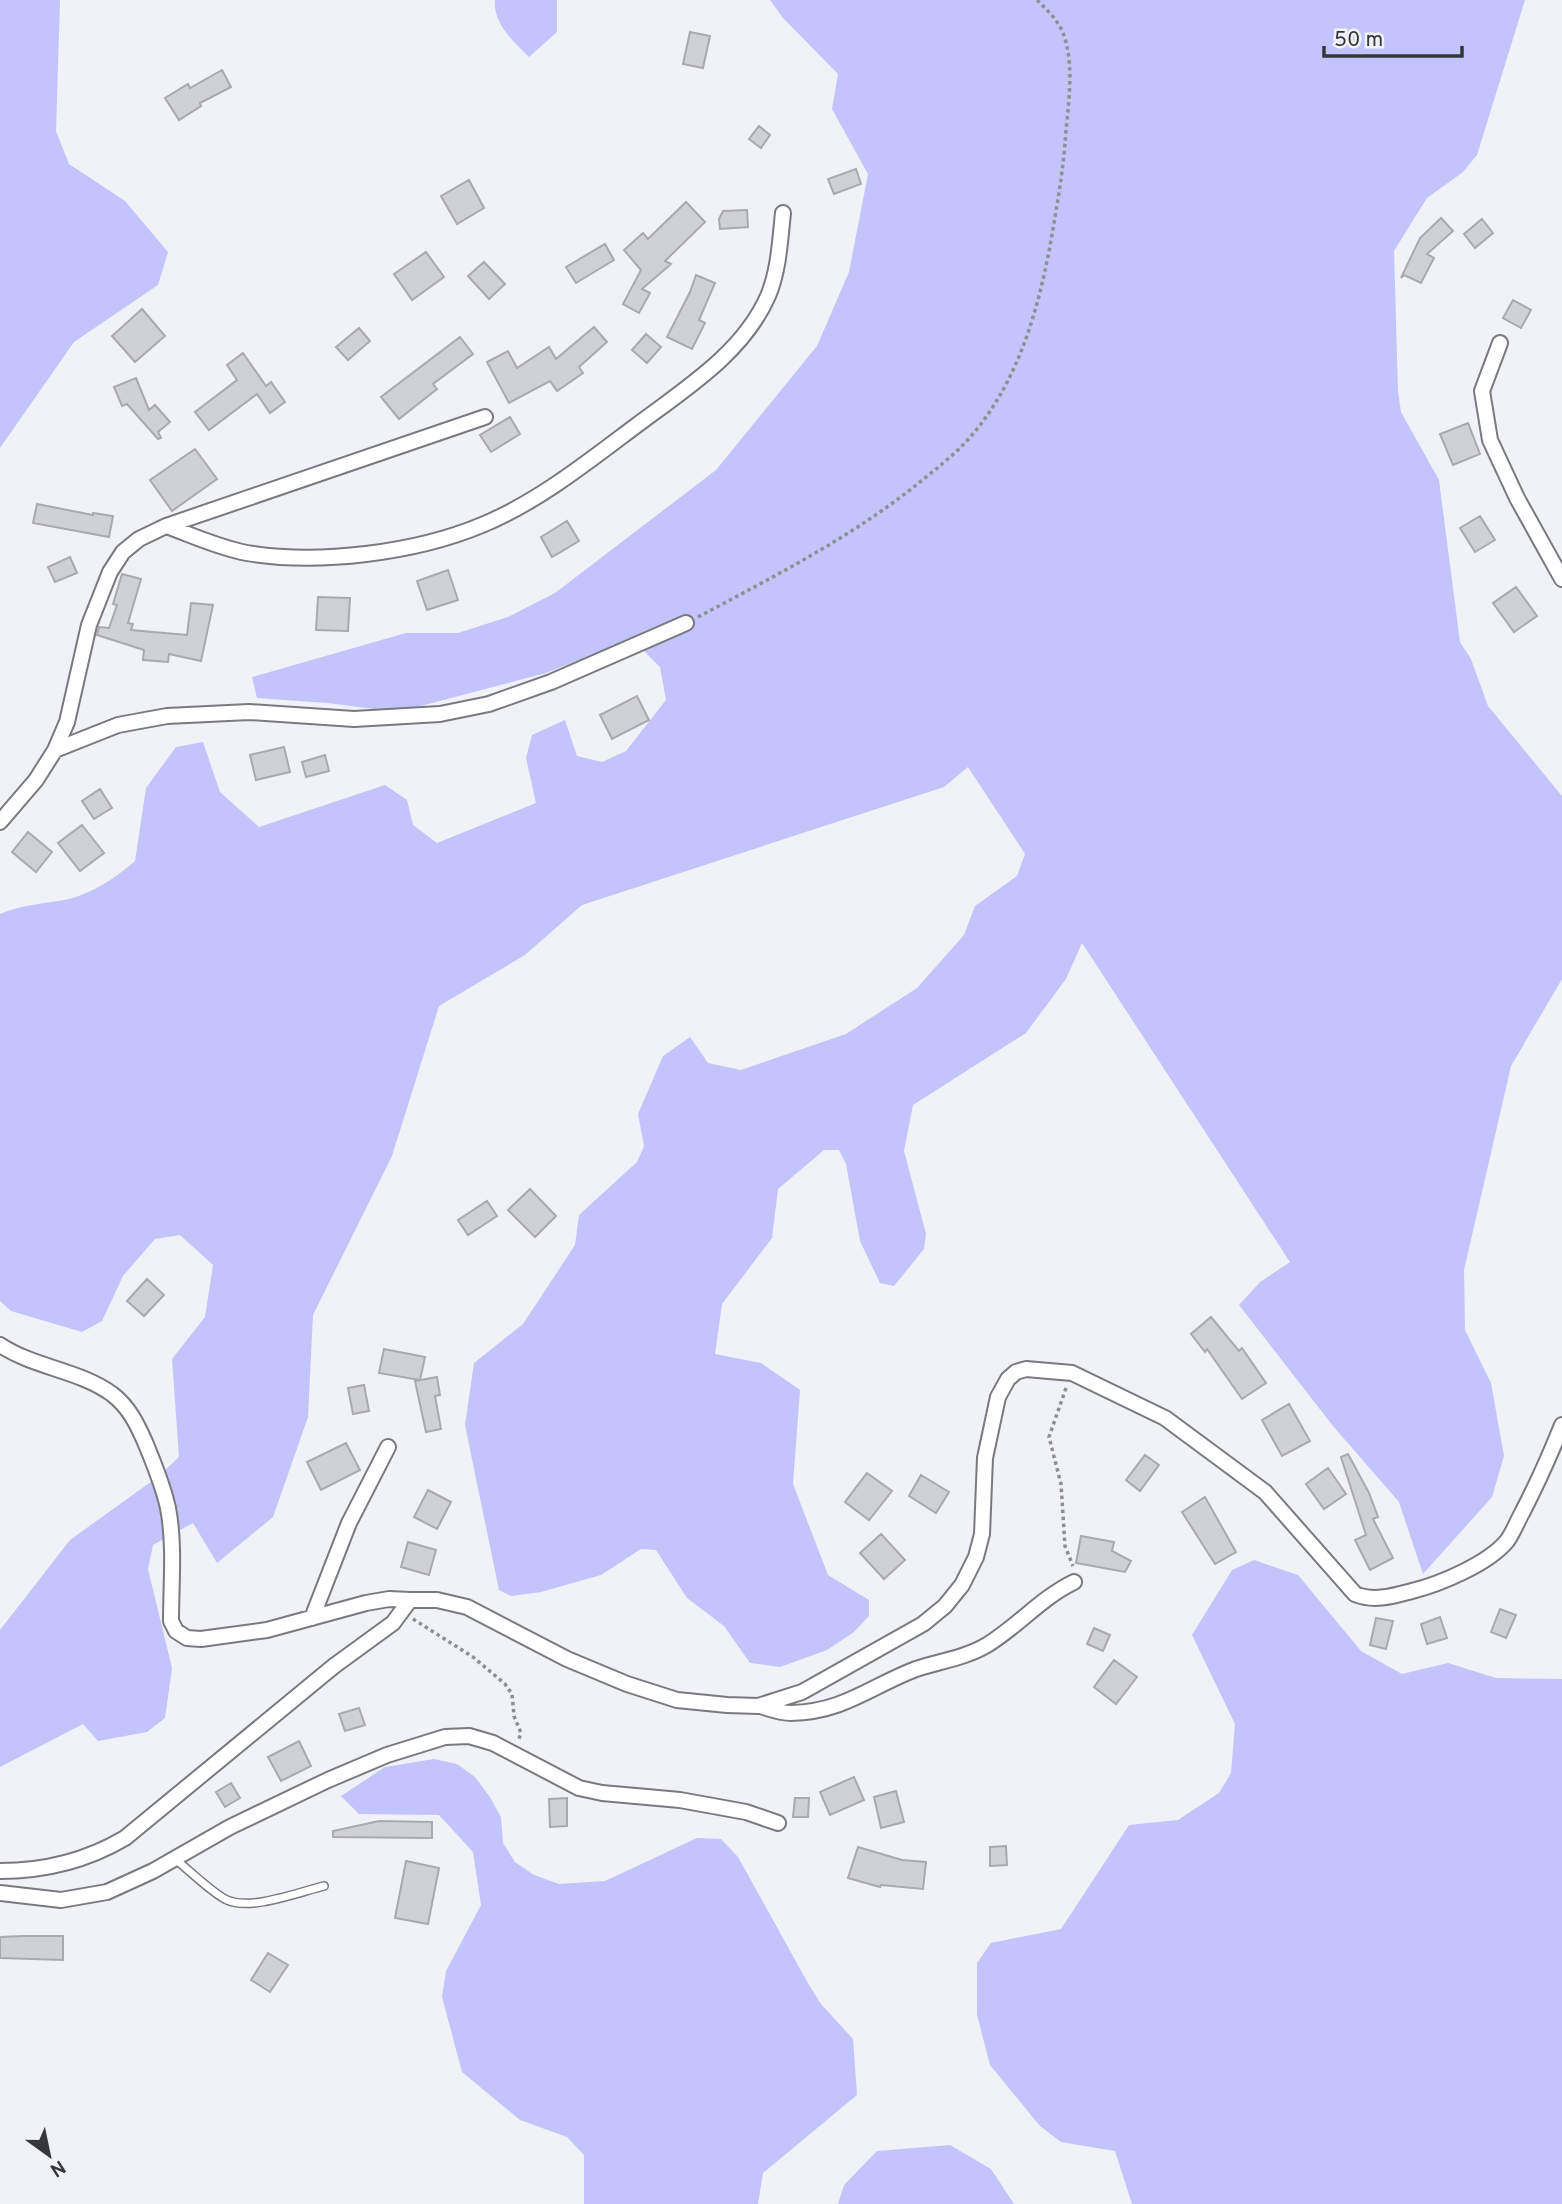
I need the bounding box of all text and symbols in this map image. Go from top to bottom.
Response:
scale bar [1324,14,1462,58]
text: 50 m [1334,27,1383,54]
north arrow [14,2120,84,2190]
text: N [45,2154,69,2181]

